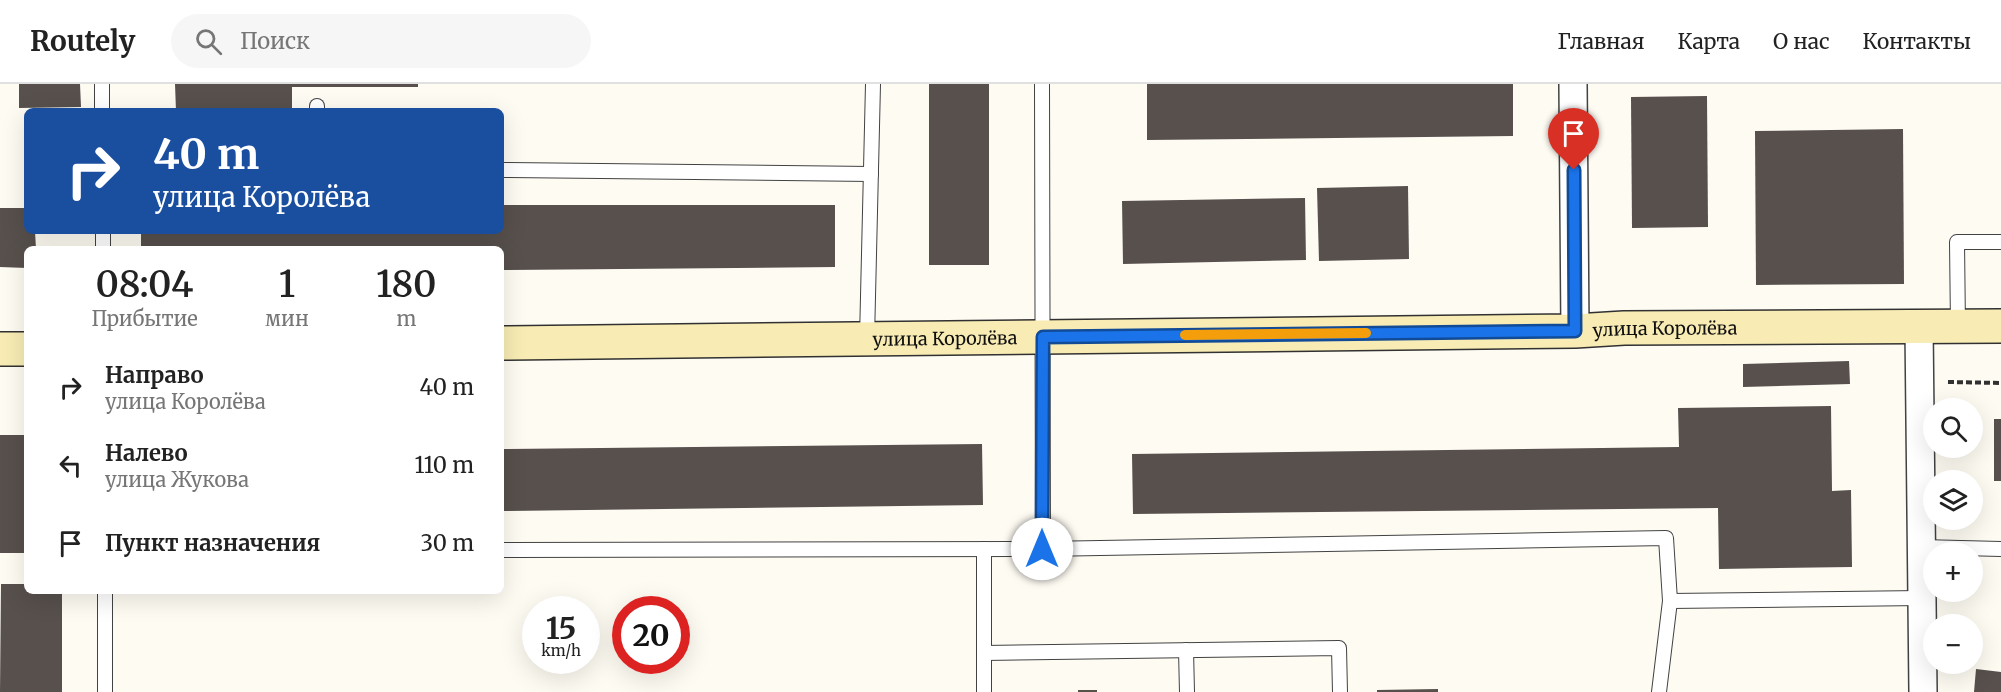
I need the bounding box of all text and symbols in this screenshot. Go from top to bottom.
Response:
search box [171,14,591,68]
text: Routely [30,23,135,59]
icon: search [192,25,225,58]
text: Поиск [240,27,310,55]
text: Главная [1558,28,1645,55]
text: Карта [1678,28,1740,55]
text: О нас [1773,28,1830,55]
text: Контакты [1863,28,1971,55]
pin [1548,108,1599,170]
icon: arrive [1557,117,1590,150]
text: 40 m [153,128,259,180]
icon: right [54,132,132,210]
text: улица Королёва [153,180,370,214]
text: 08:04 [96,262,194,307]
text: 1 [279,262,295,307]
text: 180 [376,262,437,307]
text: Прибытие [91,306,198,331]
text: мин [265,306,309,331]
text: m [396,306,416,331]
street label: улица Королёва [1592,316,1738,341]
street label: улица Королёва [872,326,1018,350]
text: Направо [105,361,204,389]
icon: right [54,371,87,404]
text: 40 m [419,373,474,401]
text: улица Королёва [105,389,266,414]
map controls [1923,398,1983,674]
button: search [1923,398,1983,458]
text: Налево [105,439,188,467]
icon: left [54,449,87,482]
text: 110 m [415,451,474,479]
text: улица Жукова [105,467,249,492]
button: layers [1923,470,1983,530]
position arrow [1010,517,1074,581]
icon: arrive [54,527,87,560]
text: Пункт назначения [105,529,320,557]
text: 30 m [420,529,474,557]
button: + [1923,542,1983,602]
speed limit sign: 20 [612,596,690,674]
text: 15 [546,609,576,647]
button: − [1923,614,1983,674]
text: km/h [541,641,581,660]

